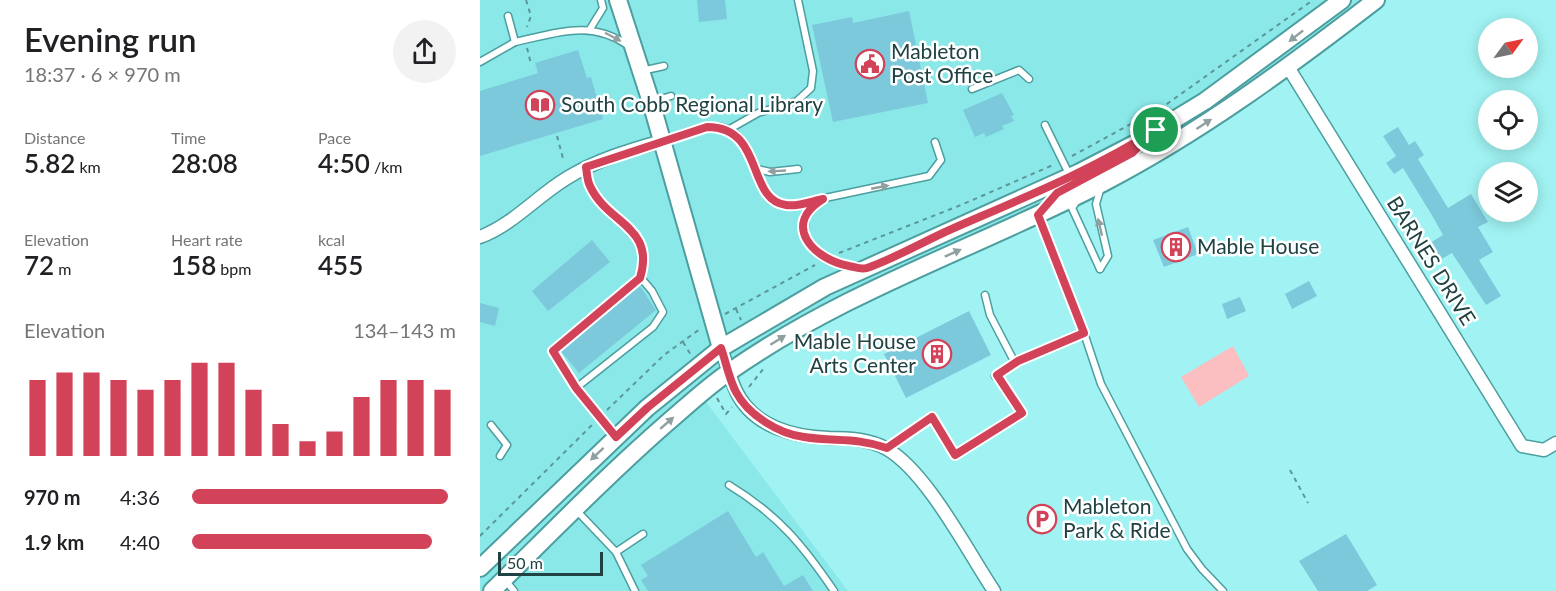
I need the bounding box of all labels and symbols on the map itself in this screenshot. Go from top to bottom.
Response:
north arrow [1478,18,1538,78]
one-way arrow [1288,29,1304,42]
one-way arrow [604,31,622,41]
place label: Mableton Post Office [891,38,993,87]
public building icon: Mableton Post Office [854,48,886,80]
library icon: South Cobb Regional Library [524,89,556,121]
place label: South Cobb Regional Library [561,91,823,116]
pin [1130,104,1181,155]
one-way arrow [1196,119,1213,130]
one-way arrow [768,167,787,176]
one-way arrow [871,182,890,191]
street label: BARNES DRIVE [1383,191,1482,329]
one-way arrow [1095,218,1105,236]
building icon: Mable House [1160,231,1192,263]
place label: Mable House [1197,233,1319,258]
one-way arrow [944,248,962,258]
place label: Mable House Arts Center [794,328,916,377]
one-way arrow [770,335,786,346]
building icon: Mable House Arts Center [921,338,953,370]
one-way arrow [659,417,674,430]
one-way arrow [590,447,605,461]
place label: Mableton Park & Ride [1063,493,1171,542]
parking icon: Mableton Park & Ride [1026,503,1058,535]
scale bar [498,549,603,576]

